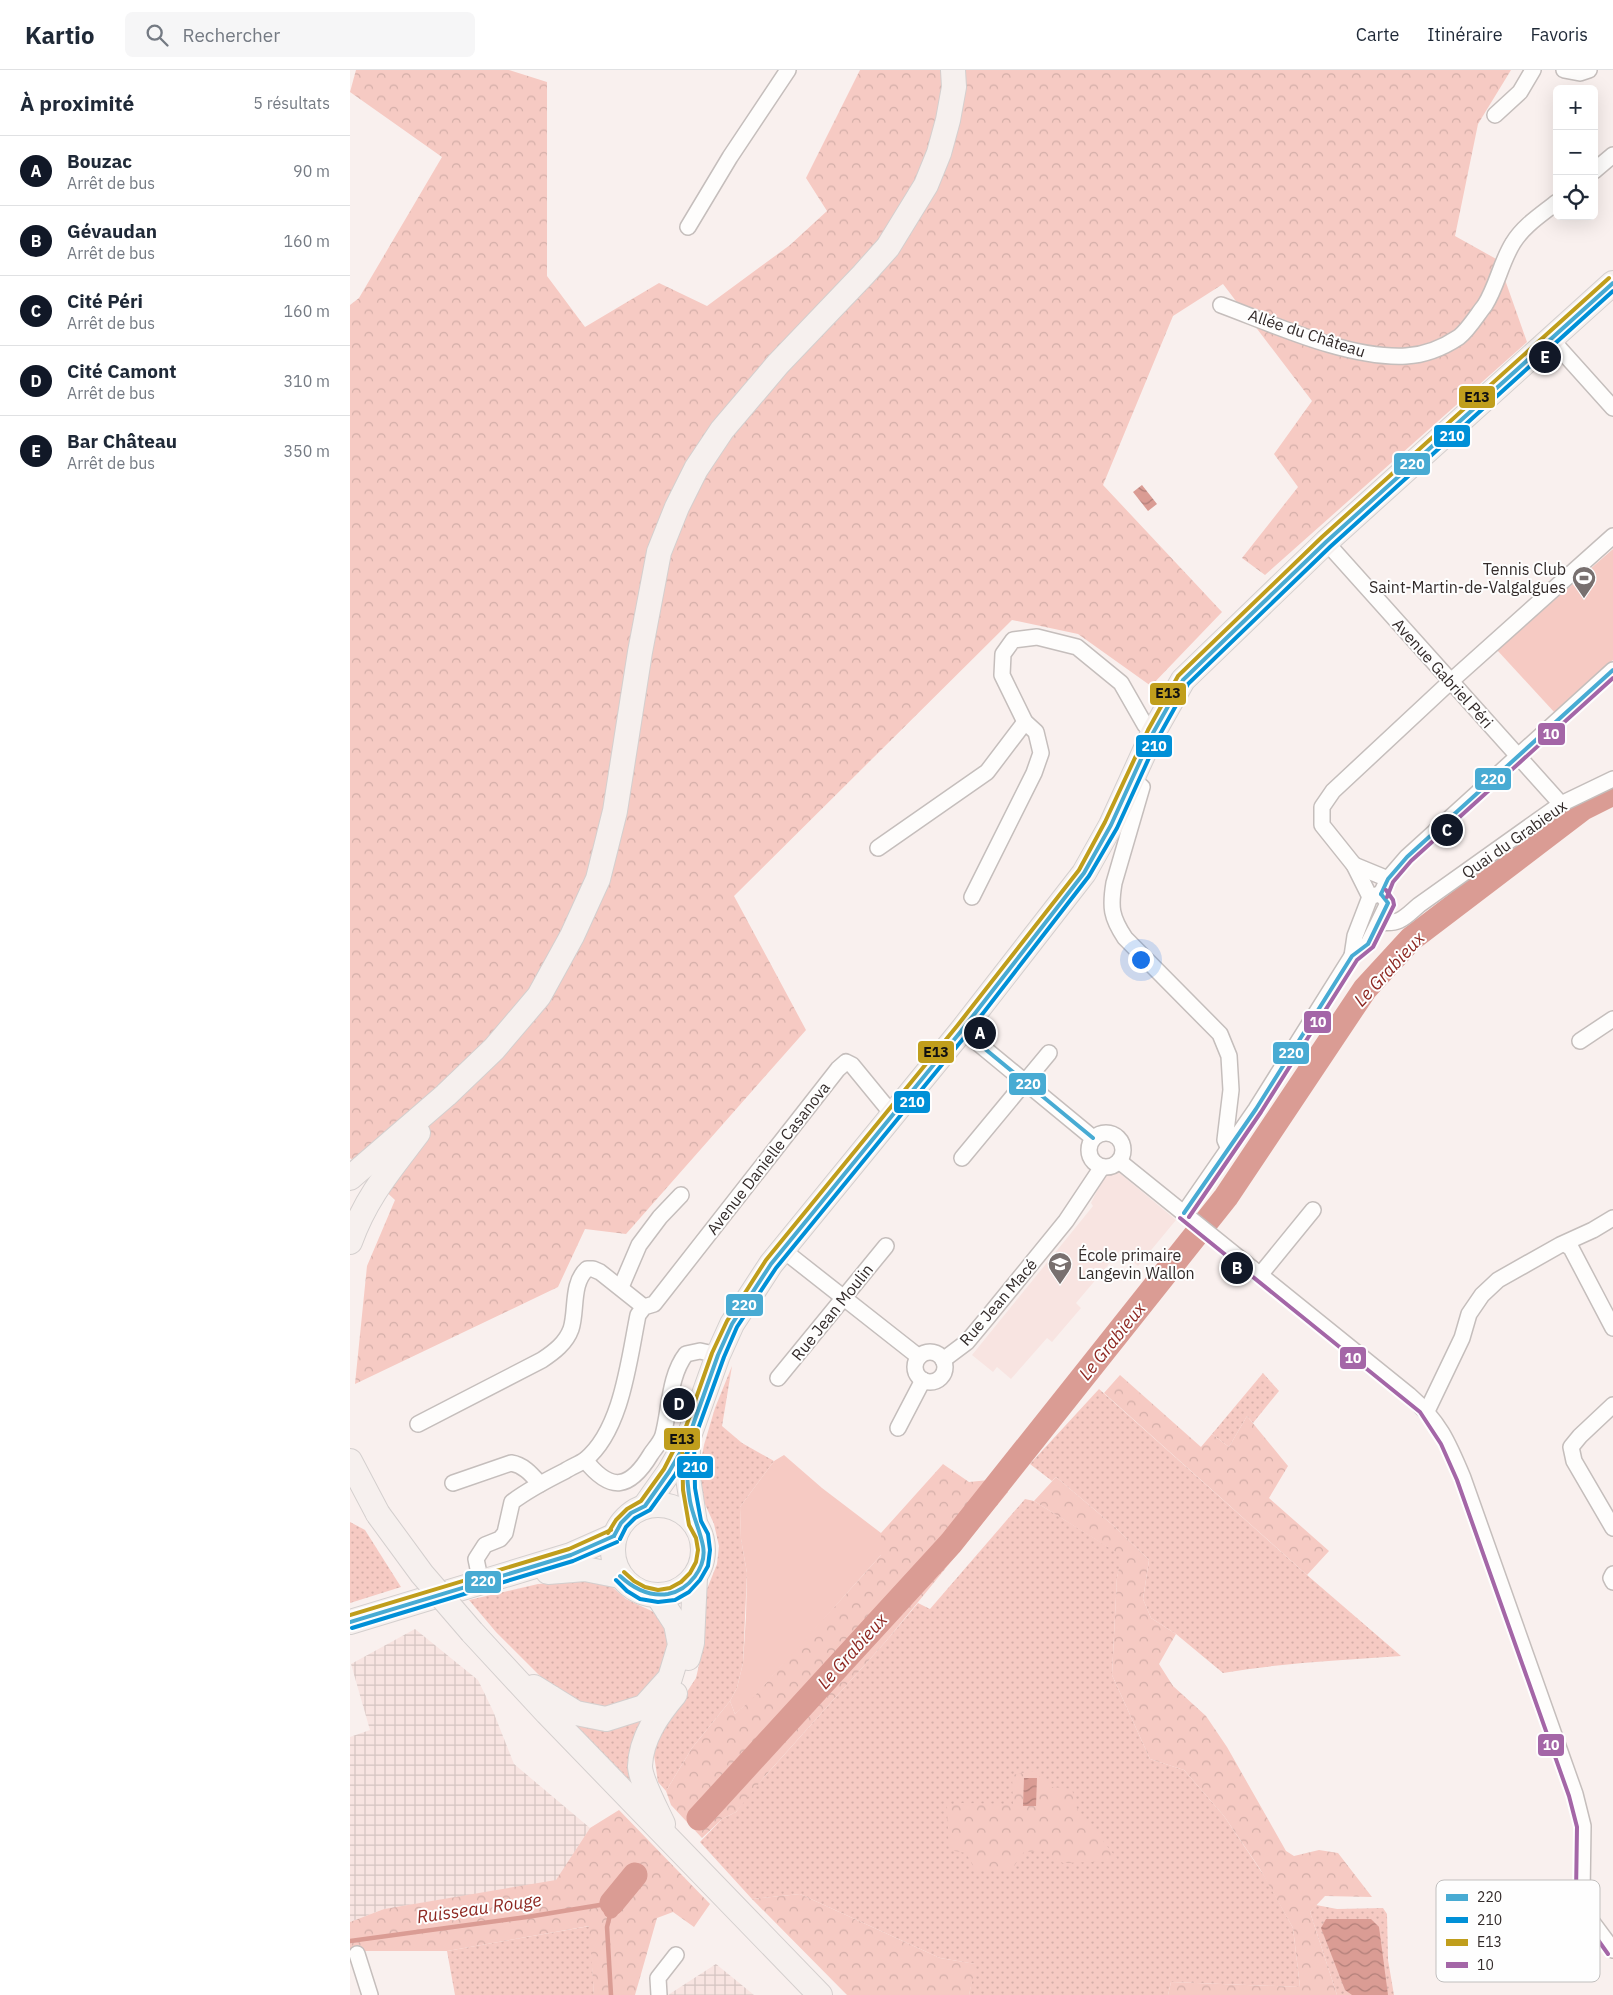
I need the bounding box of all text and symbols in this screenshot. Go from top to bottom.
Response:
search box [125,12,475,57]
text: Kartio [25,19,95,51]
icon: search [143,21,171,49]
text: Rechercher [183,23,280,47]
text: Carte [1356,23,1399,46]
text: Itinéraire [1427,23,1503,46]
text: Favoris [1531,23,1588,46]
map controls [1553,85,1598,220]
button: + [1553,85,1598,130]
text: À proximité [20,89,134,117]
text: 5 résultats [253,93,330,113]
button: − [1553,130,1598,175]
text: Bouzac [67,149,132,173]
text: A [31,161,41,181]
text: 90 m [293,161,330,181]
text: Arrêt de bus [67,173,155,193]
button: locate [1553,175,1598,220]
text: Gévaudan [67,219,157,243]
text: B [31,231,41,251]
text: 160 m [283,231,330,251]
text: Arrêt de bus [67,243,155,263]
text: Cité Péri [67,289,143,313]
text: C [31,301,41,321]
text: 160 m [283,301,330,321]
street label: Allée du Château [1246,305,1368,361]
text: Arrêt de bus [67,313,155,333]
pin: E [1529,338,1561,376]
text: Cité Camont [67,359,177,383]
text: D [30,371,42,391]
text: 310 m [283,371,330,391]
text: Arrêt de bus [67,383,155,403]
line badge: E13 [1458,385,1496,409]
text: E13 [1464,388,1490,406]
line badge: 210 [1433,424,1471,448]
text: 210 [1439,427,1465,445]
text: Bar Château [67,429,177,453]
text: E [31,441,41,461]
text: 350 m [283,441,330,461]
line badge: 220 [1393,452,1431,476]
text: Arrêt de bus [67,453,155,473]
text: 220 [1399,455,1425,473]
place label: Tennis Club Saint-Martin-de-Valgalgues [1369,559,1566,597]
sports icon: Tennis Club Saint-Martin-de-Valgalgues [1571,565,1597,599]
street label: Avenue Gabriel Péri [1388,614,1498,732]
line badge: E13 [1149,682,1187,706]
text: E13 [1155,684,1181,702]
line badge: 10 [1537,722,1566,746]
text: 10 [1543,725,1559,743]
line badge: 210 [1135,734,1173,758]
text: 210 [1141,737,1167,755]
line badge: 220 [1474,767,1512,791]
text: 220 [1480,770,1506,788]
street label: Quai du Grabieux [1458,795,1570,883]
pin: C [1431,811,1463,849]
water label: Le Grabieux [1349,926,1430,1011]
your location [1128,947,1154,973]
line badge: 10 [1303,1010,1332,1034]
text: 10 [1310,1013,1326,1031]
pin: A [964,1014,996,1052]
line badge: E13 [917,1040,955,1064]
line badge: 220 [1272,1041,1310,1065]
text: E13 [923,1043,949,1061]
text: 220 [1278,1044,1304,1062]
line badge: 220 [1008,1072,1047,1096]
text: 220 [1015,1075,1041,1093]
street label: Avenue Danielle Casanova [702,1077,834,1238]
line badge: 210 [893,1090,931,1114]
text: 210 [899,1093,925,1111]
place label: École primaire Langevin Wallon [1078,1244,1195,1283]
pin: B [1221,1249,1253,1287]
school or university icon: École primaire Langevin Wallon [1047,1251,1073,1285]
street label: Rue Jean Macé [955,1254,1041,1350]
street label: Rue Jean Moulin [787,1260,877,1364]
line badge: 220 [725,1293,764,1317]
text: 220 [731,1296,757,1314]
water label: Le Grabieux [1074,1296,1151,1385]
line badge: 10 [1339,1346,1367,1370]
text: 10 [1345,1349,1361,1367]
pin: D [663,1385,695,1423]
line badge: E13 [663,1427,701,1451]
text: E13 [669,1430,695,1448]
line badge: 210 [676,1455,714,1479]
text: 210 [682,1458,708,1476]
line badge: 220 [464,1570,502,1594]
text: 220 [470,1572,496,1590]
water label: Le Grabieux [812,1608,893,1694]
line badge: 10 [1537,1733,1565,1757]
text: 10 [1543,1736,1559,1754]
legend [1436,1880,1600,1982]
water label: Ruisseau Rouge [415,1888,543,1928]
text: 220 [1477,1888,1502,1906]
text: 210 [1477,1911,1502,1929]
text: E13 [1477,1933,1502,1951]
text: 10 [1477,1956,1494,1974]

